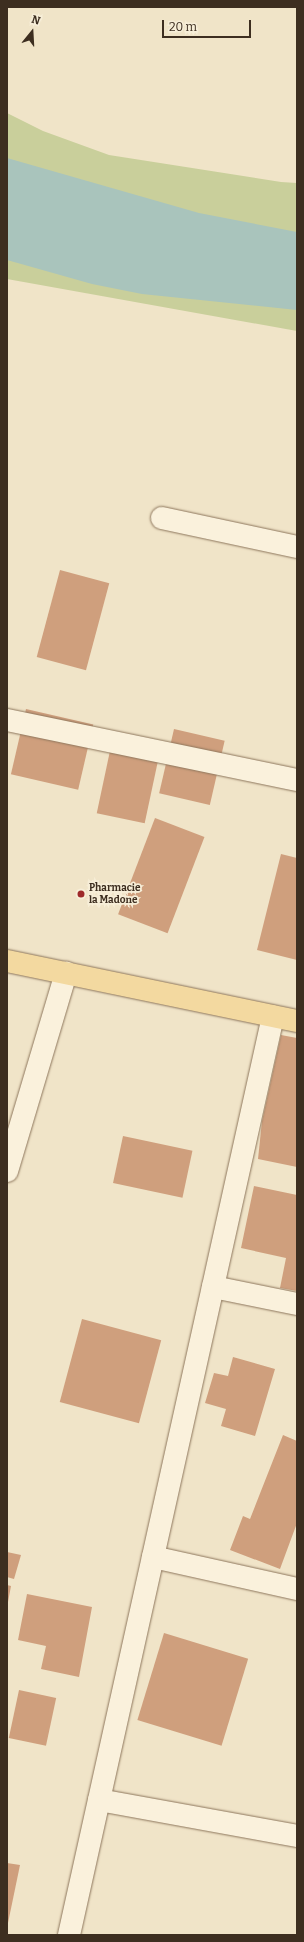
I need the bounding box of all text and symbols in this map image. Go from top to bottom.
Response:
north arrow [12,12,52,52]
scale bar [164,12,253,38]
text: N [30,13,42,28]
text: 20 m [169,20,197,34]
place label: Pharmacie la Madone [89,882,140,906]
marker: Pharmacie la Madone [76,889,86,899]

